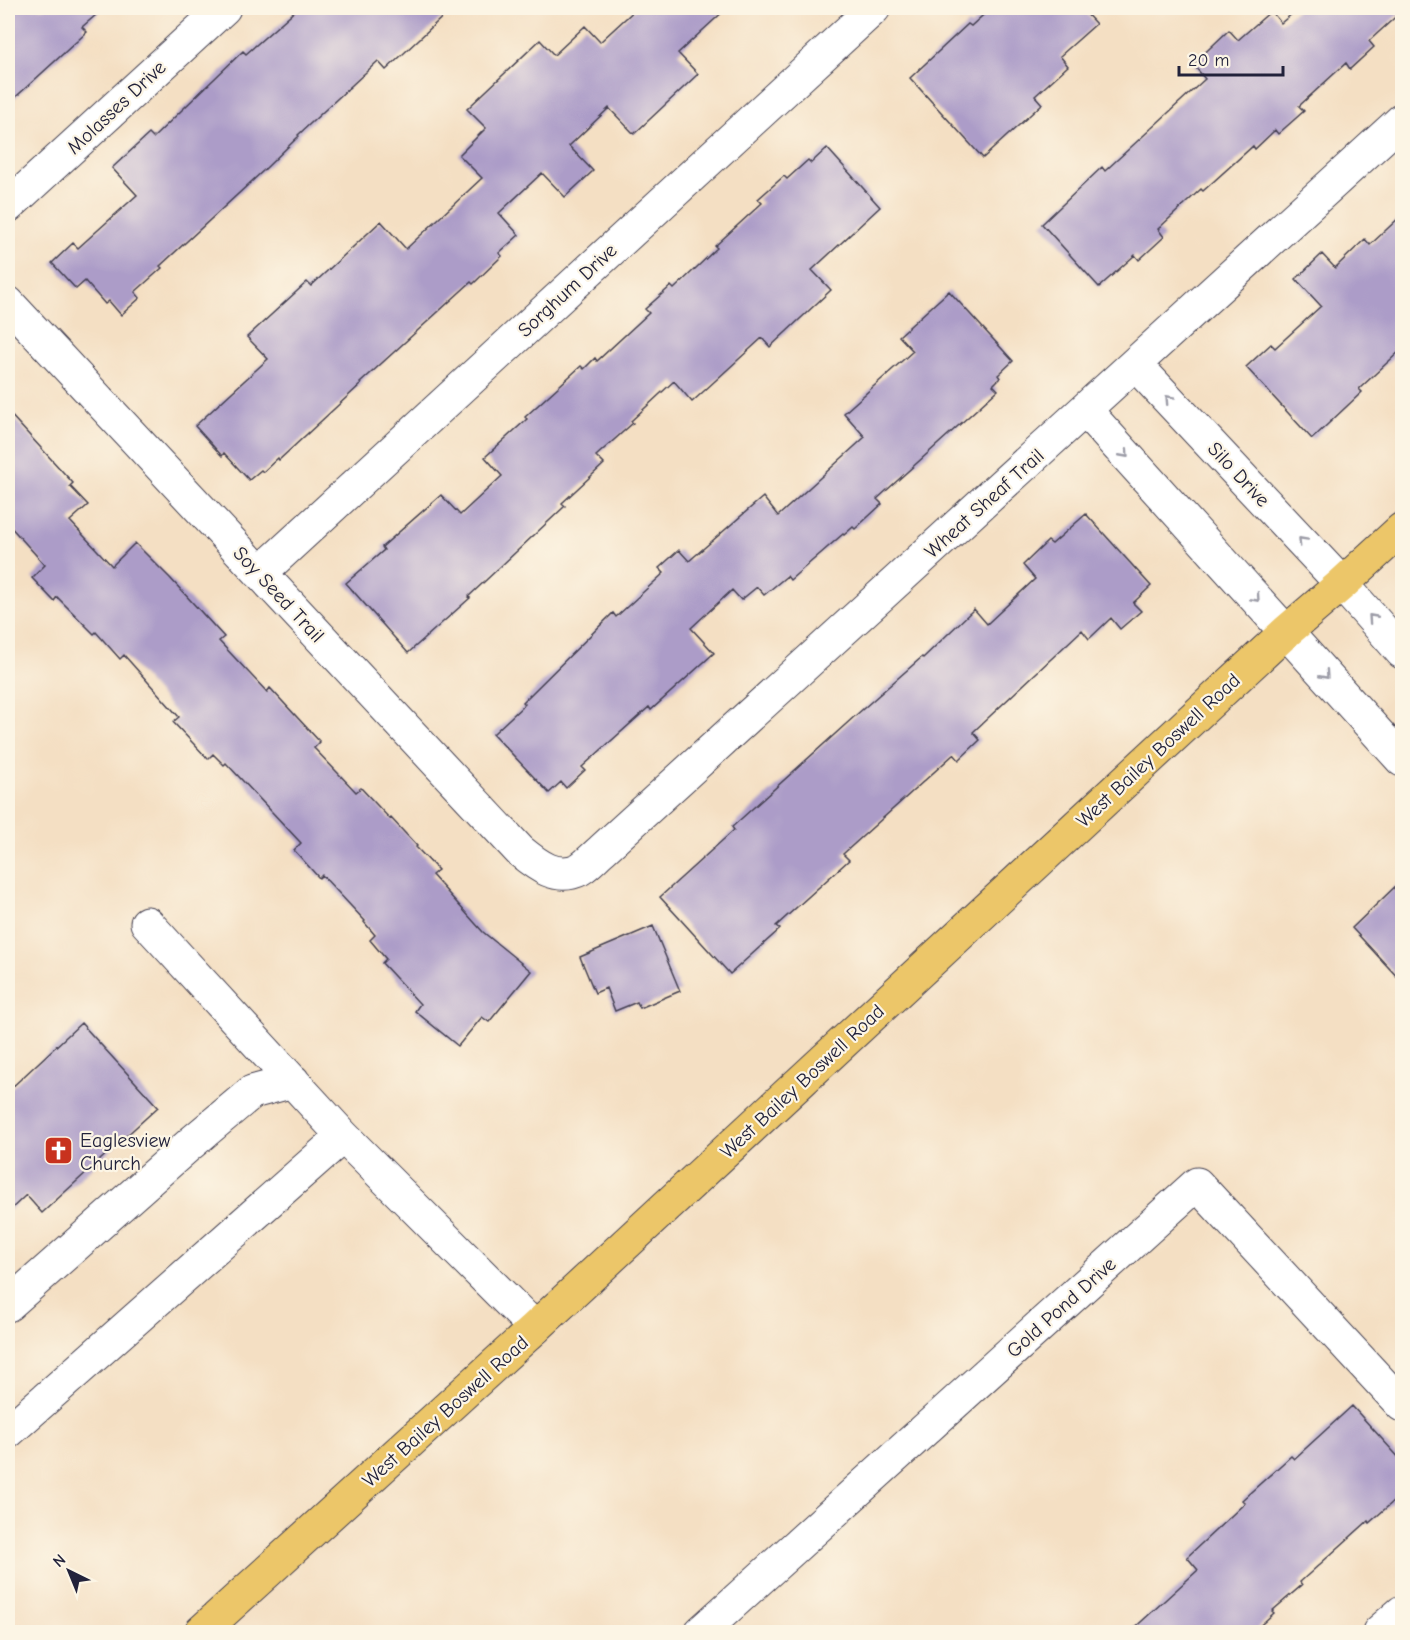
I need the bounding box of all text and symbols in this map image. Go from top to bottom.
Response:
scale bar [1179,39,1282,77]
text: 20 m [1188,50,1229,71]
street label: Molasses Drive [62,56,171,159]
street label: Sorghum Drive [513,239,622,342]
one-way arrow [1165,396,1176,406]
street label: Silo Drive [1203,437,1274,512]
street label: Wheat Sheaf Trail [920,444,1049,563]
one-way arrow [1117,447,1128,458]
one-way arrow [1298,538,1309,548]
street label: Soy Seed Trail [228,542,329,647]
one-way arrow [1249,591,1260,602]
one-way arrow [1368,614,1379,625]
one-way arrow [1318,668,1329,679]
street label: West Bailey Boswell Road [1072,669,1245,832]
street label: West Bailey Boswell Road [716,1000,889,1163]
place label: Eaglesview Church [80,1129,171,1175]
church icon: Eaglesview Church [43,1135,75,1167]
street label: Gold Pond Drive [1002,1252,1121,1362]
street label: West Bailey Boswell Road [358,1331,533,1492]
north arrow [39,1541,99,1601]
text: N [49,1551,69,1571]

